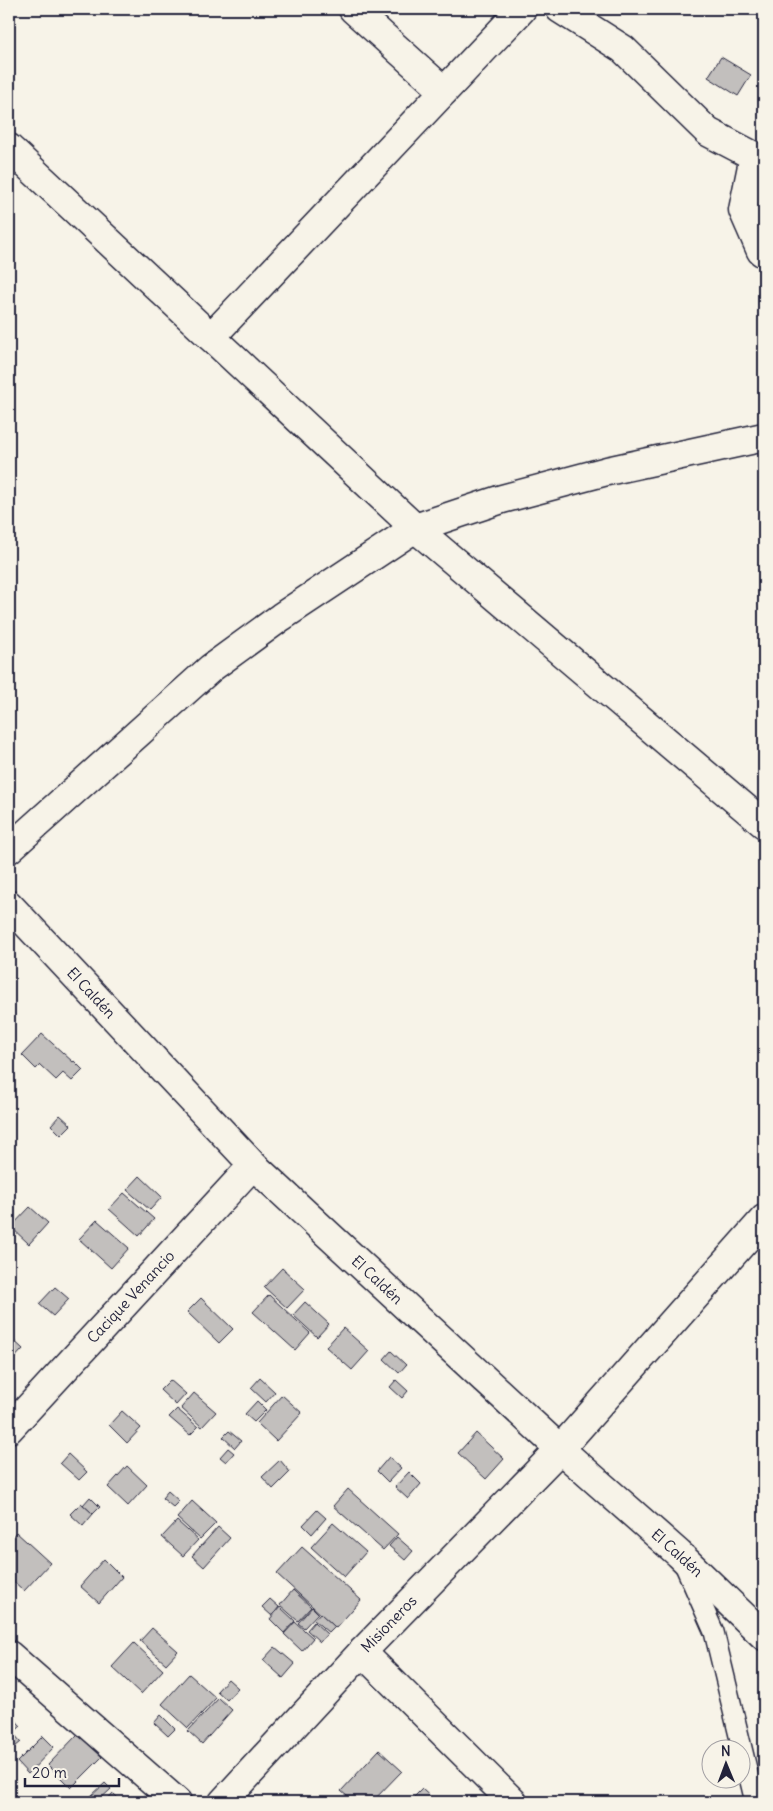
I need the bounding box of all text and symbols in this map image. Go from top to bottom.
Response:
street label: El Caldén [63,963,120,1022]
street label: Cacique Venancio [83,1246,179,1347]
street label: El Caldén [348,1251,407,1308]
street label: El Caldén [648,1525,707,1581]
street label: Misioneros [357,1591,421,1656]
north arrow [700,1738,750,1788]
text: N [721,1742,731,1760]
scale bar [25,1756,119,1788]
text: 20 m [32,1763,67,1782]

